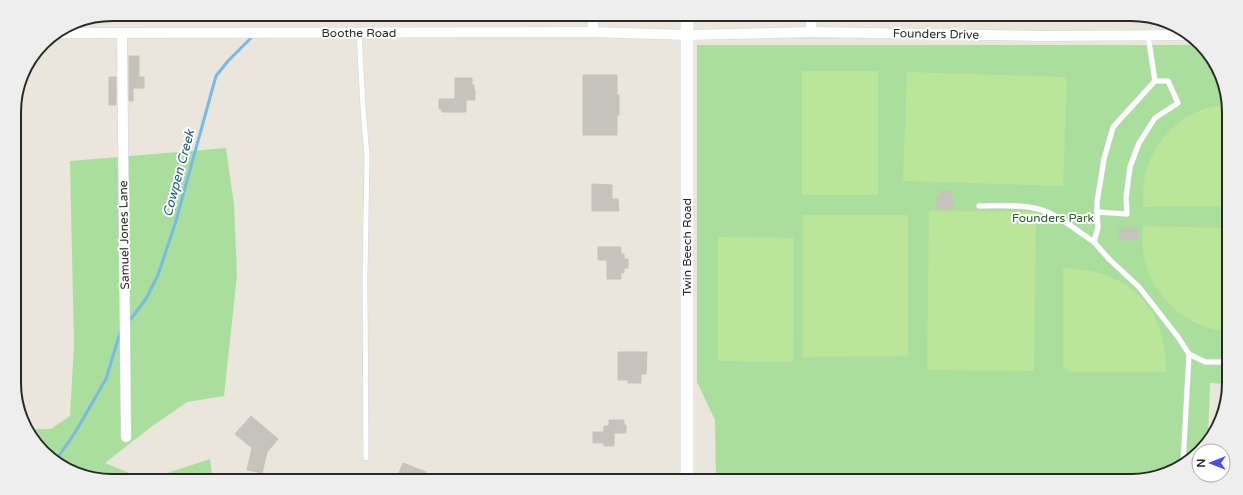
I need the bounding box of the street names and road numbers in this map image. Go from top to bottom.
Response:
street label: Boothe Road [322,26,396,40]
street label: Founders Drive [893,26,979,42]
street label: Samuel Jones Lane [116,180,132,290]
street label: Twin Beech Road [680,198,694,296]

